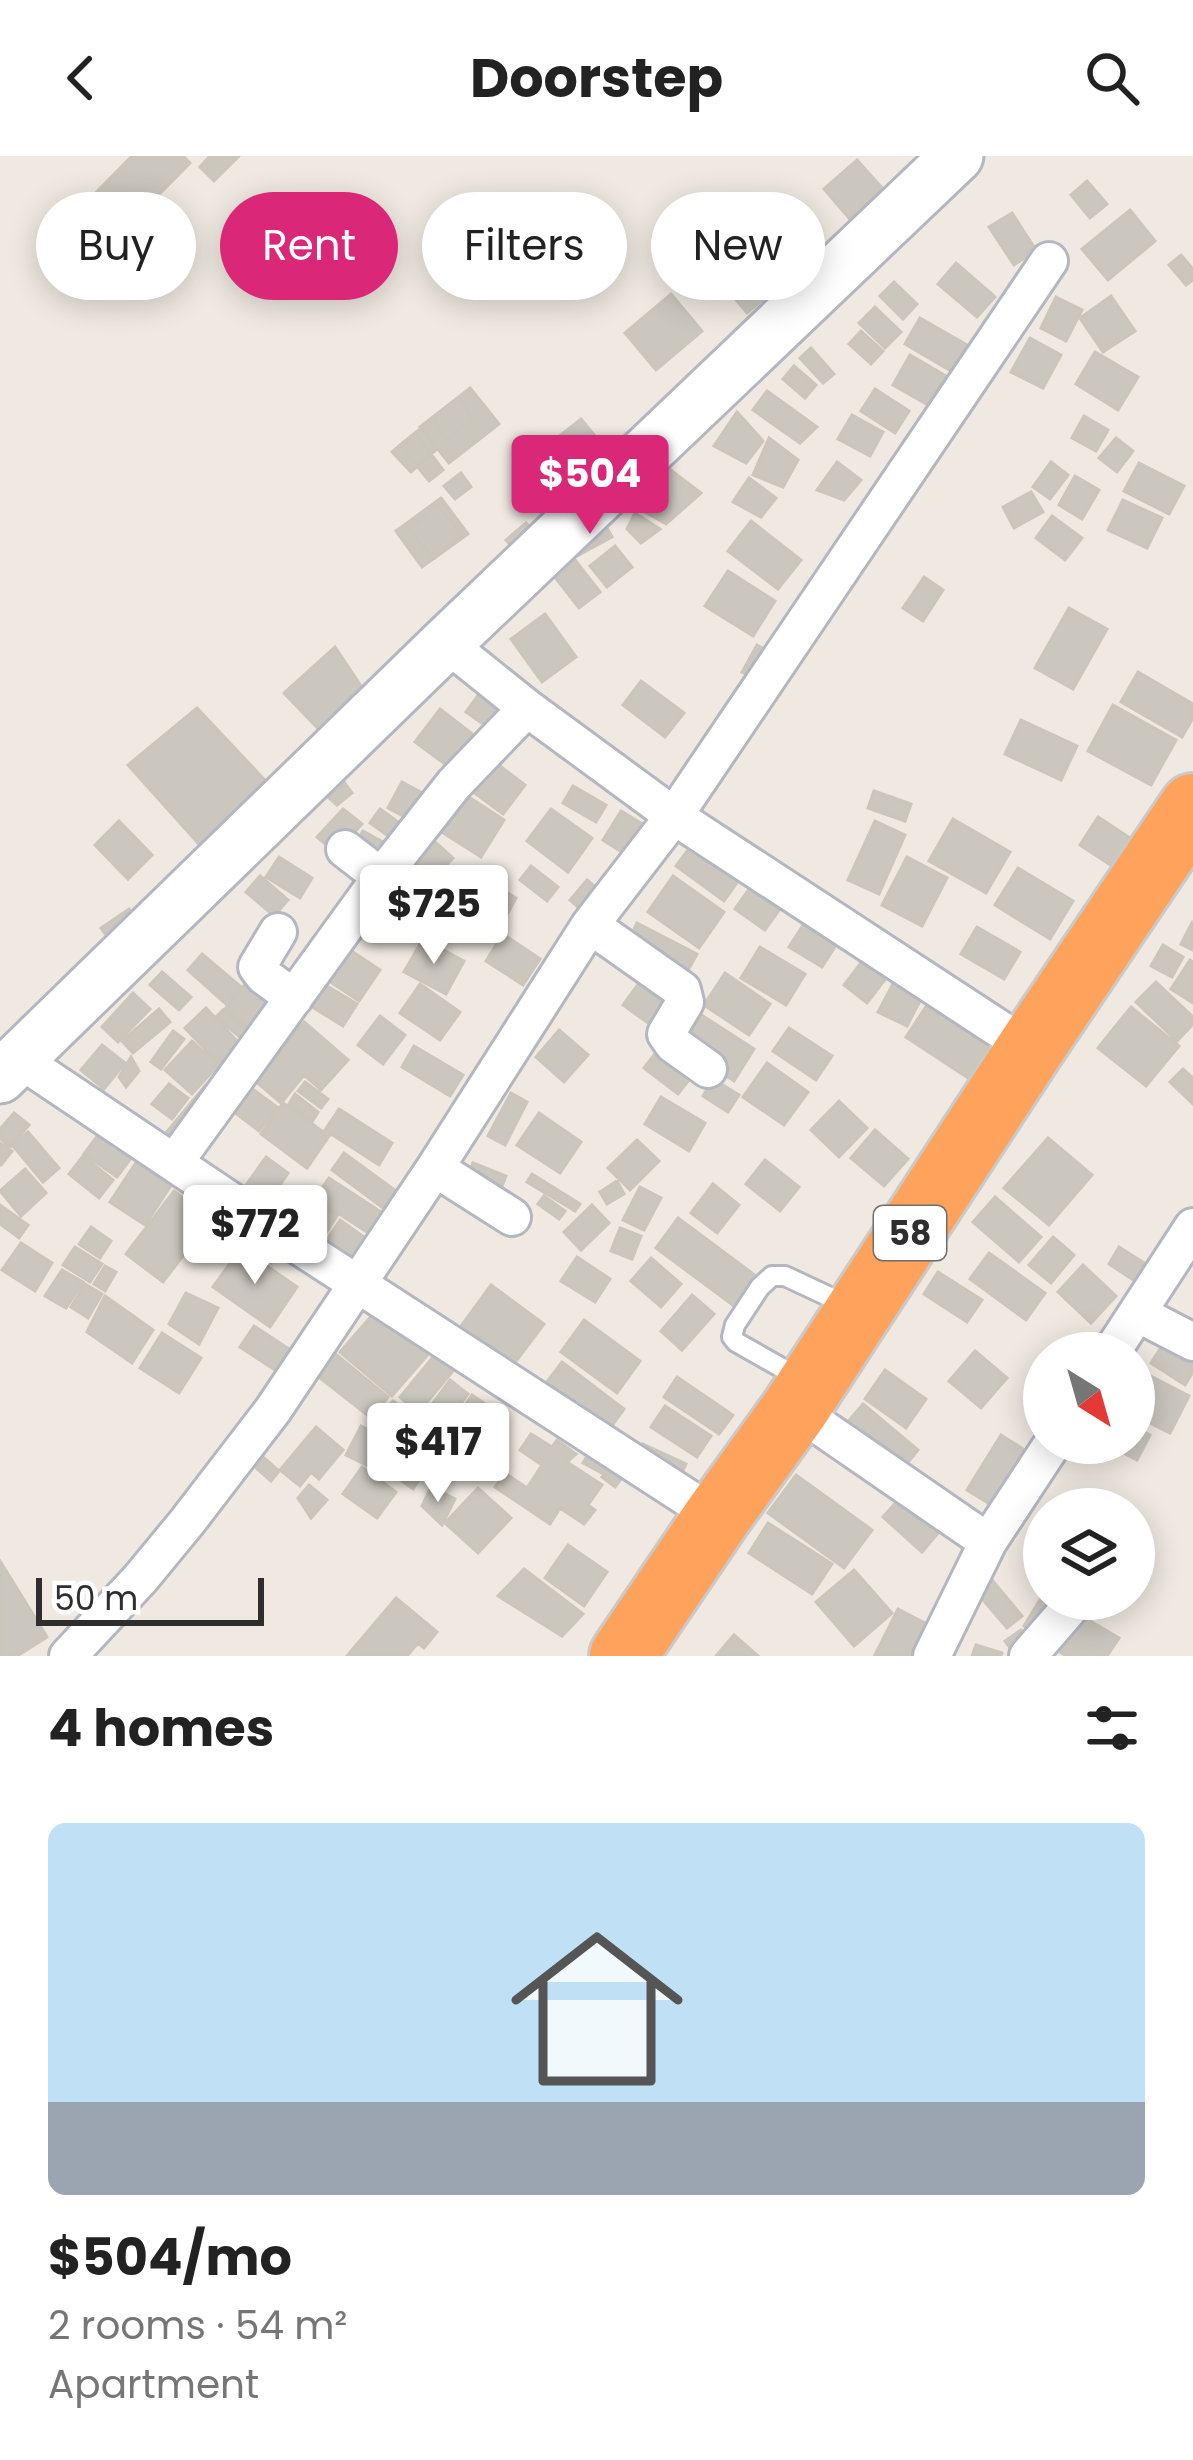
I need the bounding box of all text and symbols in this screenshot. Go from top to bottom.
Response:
text: Doorstep [470,40,723,116]
icon: back [48,45,114,111]
icon: search [1079,45,1145,111]
chip: Buy [36,192,196,300]
chip: Rent [220,192,398,300]
chip: Filters [422,192,627,300]
chip: New [651,192,825,300]
pin: $504 [519,435,661,537]
text: $504 [539,446,641,501]
pin: $725 [363,865,505,967]
text: $725 [387,876,481,931]
pin: $772 [184,1185,326,1287]
text: $772 [210,1196,300,1251]
road number: 58 [874,1206,946,1260]
north arrow [1023,1332,1155,1464]
map controls [1023,1332,1155,1620]
pin: $417 [367,1403,509,1505]
text: $417 [394,1414,482,1469]
button: layers [1023,1488,1155,1620]
scale bar [36,1572,264,1625]
text: 50 m [54,1575,138,1622]
text: 4 homes [48,1692,274,1764]
icon: filters [1079,1695,1145,1761]
icon: home [489,1901,705,2117]
text: $504/mo [48,2221,292,2293]
text: 2 rooms · 54 m² [48,2298,347,2353]
text: Apartment [48,2357,259,2412]

